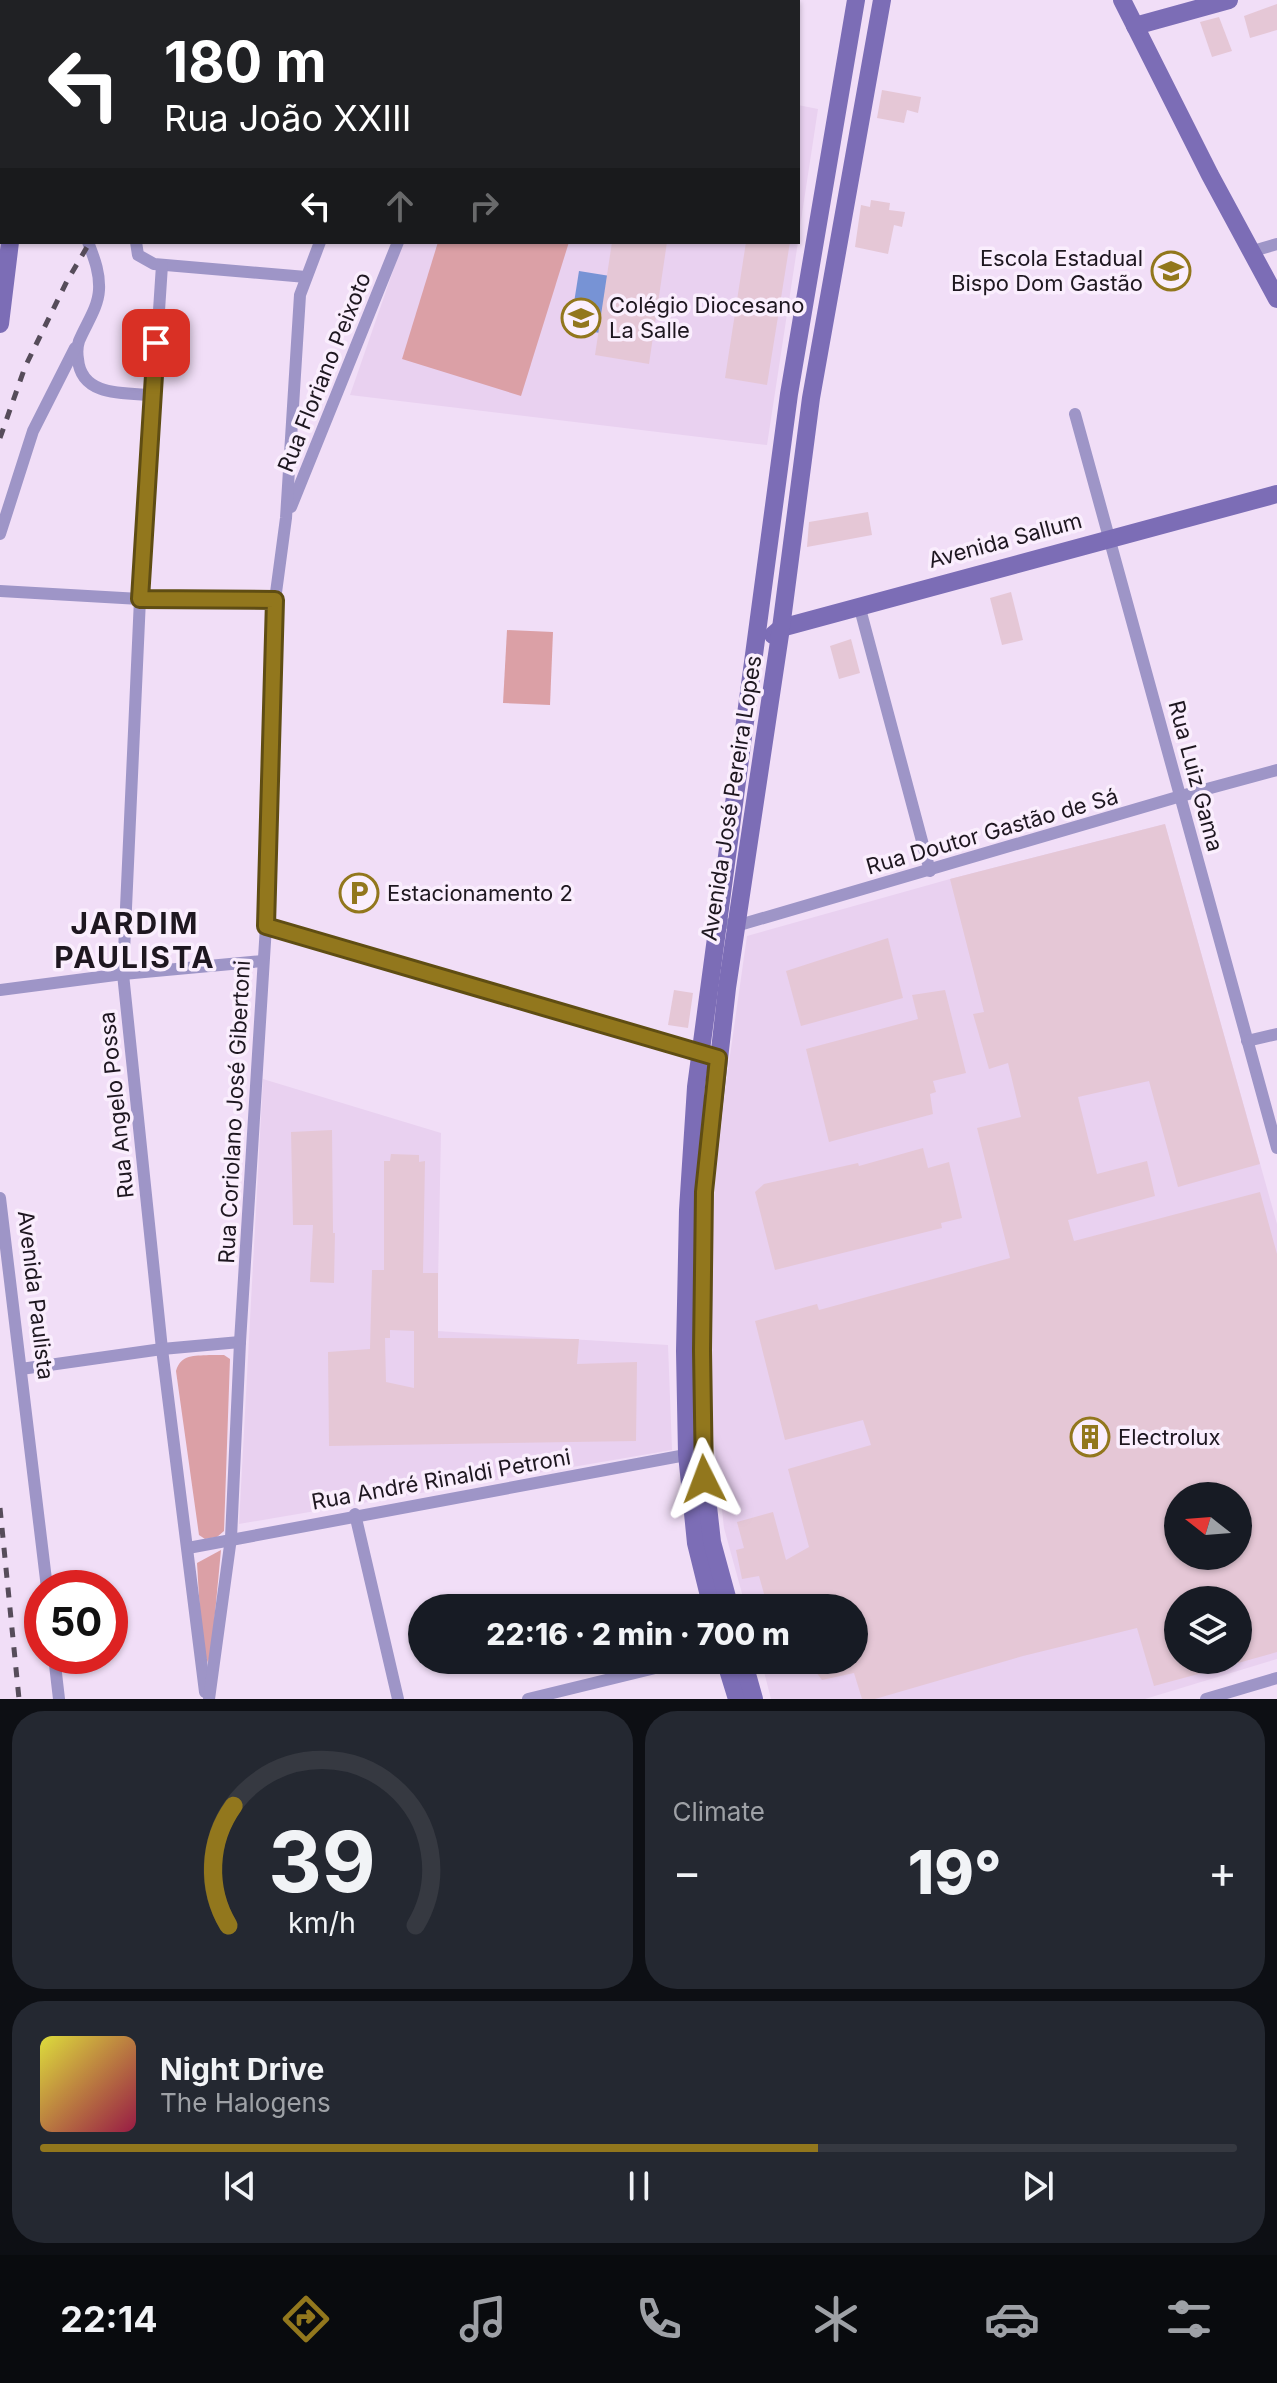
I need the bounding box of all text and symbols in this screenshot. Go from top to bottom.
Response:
text: 180 m [164,28,327,96]
icon: left [32,32,136,136]
text: Rua João XXIII [164,96,411,140]
icon: left [294,184,338,228]
icon: ahead [378,184,422,228]
icon: right [462,184,506,228]
place label: Escola Estadual Bispo Dom Gastão [951,245,1143,296]
school or university icon: Escola Estadual Bispo Dom Gastão [1150,250,1192,292]
street label: Rua Floriano Peixoto [272,268,376,476]
place label: Colégio Diocesano La Salle [609,292,805,343]
school or university icon: Colégio Diocesano La Salle [560,297,602,339]
pin [122,309,190,377]
icon: arrive [134,321,178,365]
street label: Avenida Sallum [925,507,1085,573]
street label: Avenida José Pereira Lopes [696,654,766,942]
street label: Rua Luiz Gama [1163,698,1229,854]
street label: Rua Doutor Gastão de Sá [863,783,1121,879]
parking icon: Estacionamento 2 [338,872,380,914]
place label: Estacionamento 2 [387,880,573,906]
district label: JARDIM PAULISTA [54,905,216,975]
street label: Rua Coriolano José Gibertoni [213,960,255,1264]
street label: Rua Angelo Possa [93,1010,139,1200]
street label: Avenida Paulista [13,1209,59,1381]
building icon: Electrolux [1069,1416,1111,1458]
place label: Electrolux [1118,1424,1221,1450]
position arrow [662,1437,746,1521]
street label: Rua André Rinaldi Petroni [309,1443,573,1515]
north arrow [1164,1482,1252,1570]
map controls [1164,1482,1252,1674]
speed limit sign: 50 [24,1570,128,1674]
button: layers [1164,1586,1252,1674]
text: 22:16 · 2 min · 700 m [486,1616,790,1652]
text: Climate [673,1796,765,1827]
text: 39 [268,1811,376,1912]
text: 19° [908,1836,1002,1908]
text: − [673,1845,702,1899]
text: + [1208,1845,1237,1899]
text: km/h [288,1905,356,1940]
text: Night Drive [160,2051,324,2087]
text: The Halogens [160,2087,331,2118]
icon: previous [218,2164,262,2208]
icon: pause [617,2164,661,2208]
icon: next [1016,2164,1060,2208]
icon: directions [278,2291,334,2347]
icon: music [455,2291,511,2347]
icon: phone [631,2291,687,2347]
icon: climate [808,2291,864,2347]
icon: car [984,2291,1040,2347]
icon: filters [1161,2291,1217,2347]
text: 22:14 [60,2297,158,2341]

